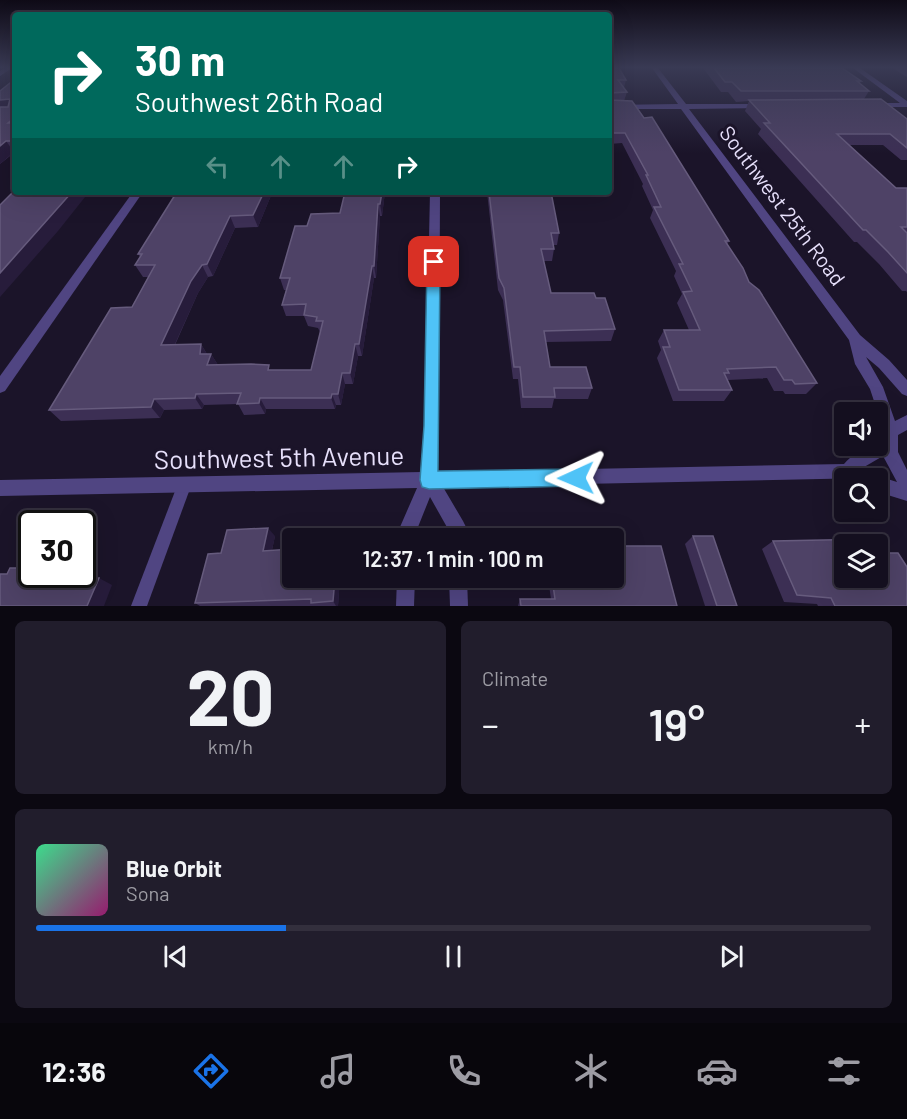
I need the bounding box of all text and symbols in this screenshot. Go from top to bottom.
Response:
text: 30 m [135,34,225,84]
icon: right [36,36,114,114]
text: Southwest 26th Road [135,85,383,117]
street label: Southwest 25th Road [715,120,851,290]
icon: left [201,150,234,183]
icon: ahead [264,150,297,183]
icon: ahead [327,150,360,183]
icon: right [390,150,423,183]
pin [408,236,459,287]
icon: arrive [417,245,450,278]
map controls [834,402,888,588]
button: sound [834,402,888,456]
street label: Southwest 5th Avenue [154,439,404,474]
position arrow [544,446,608,510]
button: search [834,468,888,522]
speed limit sign: 30 [18,510,96,588]
button: layers [834,534,888,588]
text: 12:37 · 1 min · 100 m [362,545,544,571]
text: 20 [186,648,275,742]
text: Climate [482,666,548,690]
text: 19° [648,696,705,750]
text: − [482,704,499,744]
text: + [855,704,871,744]
text: km/h [208,734,253,758]
text: Blue Orbit [126,855,222,881]
text: Sona [126,881,170,905]
icon: previous [159,940,192,973]
icon: pause [437,940,470,973]
icon: next [715,940,748,973]
icon: directions [190,1050,232,1092]
icon: music [317,1050,359,1092]
icon: phone [443,1050,485,1092]
icon: climate [570,1050,612,1092]
icon: car [696,1050,738,1092]
icon: filters [823,1050,865,1092]
text: 12:36 [42,1055,106,1087]

